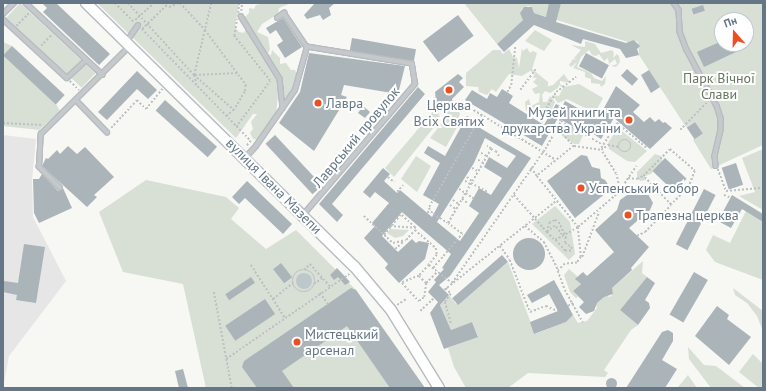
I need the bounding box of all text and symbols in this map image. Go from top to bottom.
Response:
north arrow [714,12,754,52]
text: Пн [722,13,739,30]
park label: Парк Вічної Слави [683,70,755,102]
street label: Лаврський провулок [309,83,403,191]
marker: Церква Всіх Святих [444,85,454,95]
place label: Лавра [326,95,363,111]
place label: Церква Всіх Святих [413,97,485,130]
marker: Лавра [313,98,323,108]
place label: Музей книги та друкарства України [502,104,621,136]
marker: Музей книги та друкарства України [624,115,634,125]
street label: вулиця Івана Мазепи [223,135,325,237]
place label: Успенський собор [589,180,699,196]
marker: Успенський собор [576,183,586,193]
place label: Трапезна церква [636,207,739,223]
marker: Трапезна церква [623,210,633,220]
place label: Мистецький арсенал [305,326,378,358]
marker: Мистецький арсенал [292,337,302,347]

